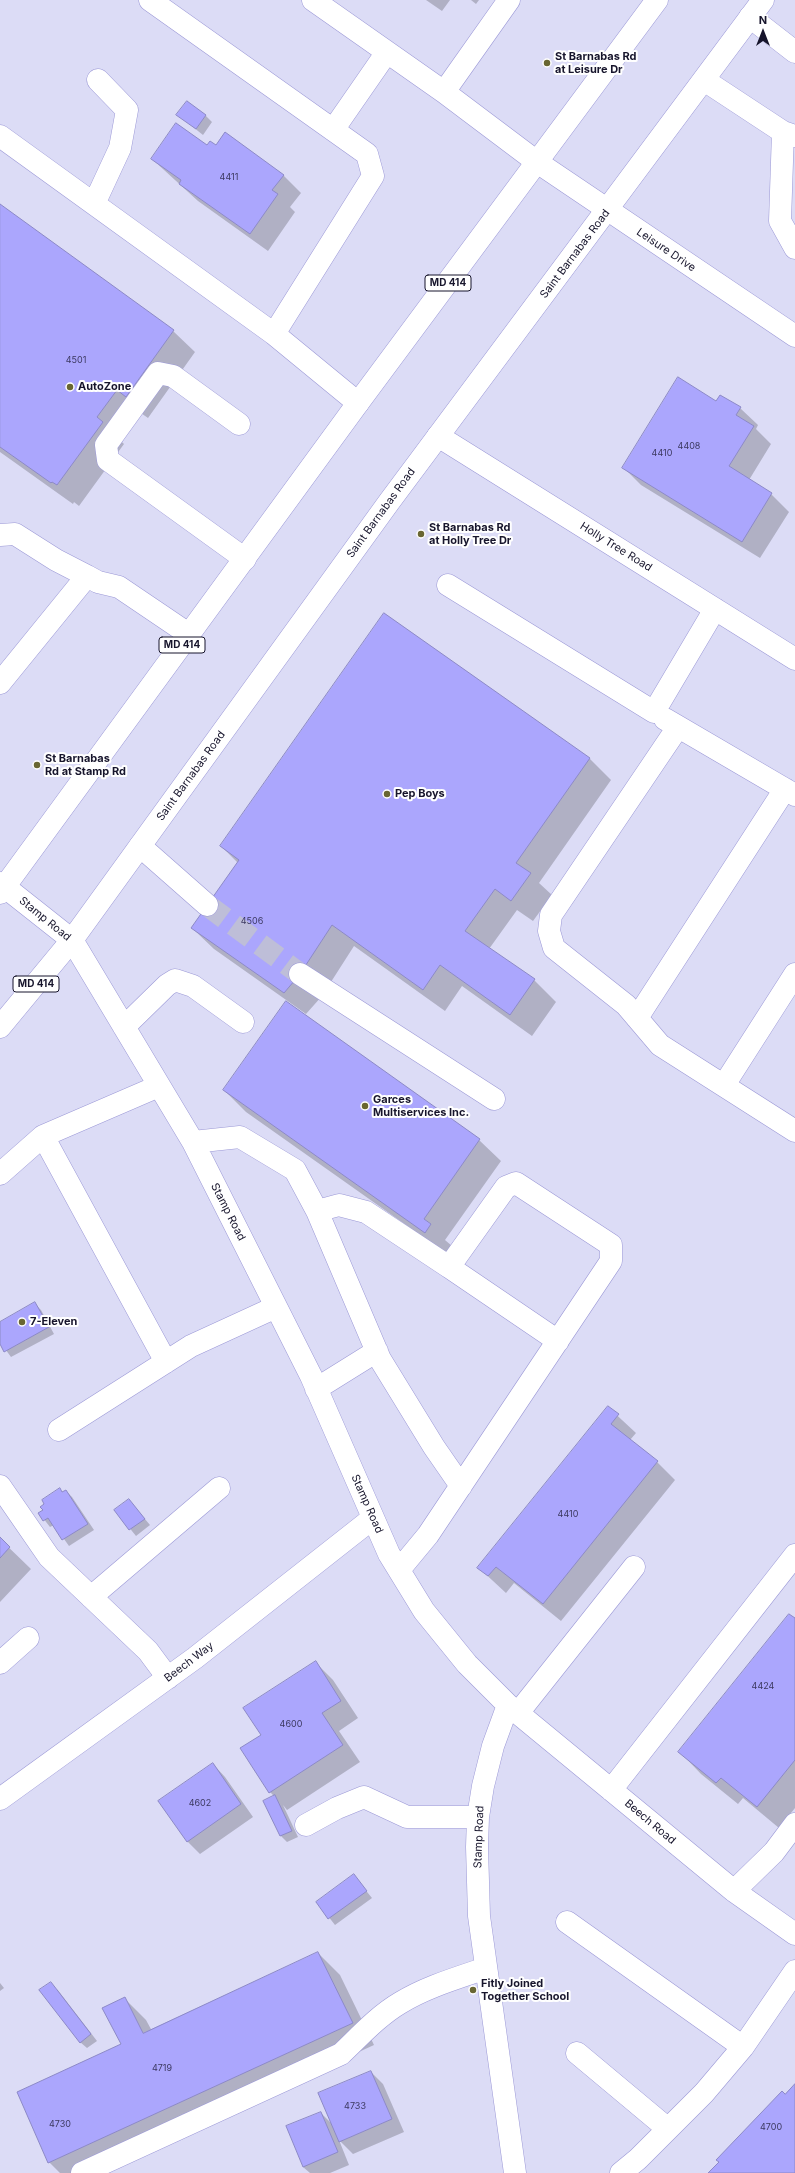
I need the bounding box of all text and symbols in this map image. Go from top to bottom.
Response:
north arrow [743,12,783,52]
text: N [759,13,767,27]
place label: St Barnabas Rd at Leisure Dr [555,50,637,76]
marker: St Barnabas Rd at Leisure Dr [542,58,552,68]
house number: 4411 [220,172,238,182]
street label: Saint Barnabas Road [537,207,613,301]
street label: Leisure Drive [634,225,698,275]
road number: MD 414 [425,275,471,291]
house number: 4501 [66,355,86,365]
place label: AutoZone [78,380,131,394]
marker: AutoZone [65,382,75,392]
house number: 4408 [678,441,700,451]
house number: 4410 [652,448,672,458]
street label: Saint Barnabas Road [344,465,418,561]
street label: Holly Tree Road [578,520,654,574]
place label: St Barnabas Rd at Holly Tree Dr [429,521,511,547]
marker: St Barnabas Rd at Holly Tree Dr [416,529,426,539]
road number: MD 414 [159,637,205,653]
street label: Saint Barnabas Road [154,728,228,824]
place label: St Barnabas Rd at Stamp Rd [45,752,126,778]
marker: St Barnabas Rd at Stamp Rd [32,760,42,770]
place label: Pep Boys [395,787,445,801]
marker: Pep Boys [382,789,392,799]
street label: Stamp Road [16,894,74,944]
house number: 4506 [241,916,263,926]
road number: MD 414 [13,976,59,992]
place label: Garces Multiservices Inc. [373,1093,469,1119]
marker: Garces Multiservices Inc. [360,1101,370,1111]
street label: Stamp Road [208,1181,248,1243]
place label: 7-Eleven [30,1315,77,1329]
marker: 7-Eleven [17,1317,27,1327]
street label: Stamp Road [348,1473,386,1535]
house number: 4410 [558,1509,578,1519]
street label: Beech Way [162,1639,216,1685]
house number: 4424 [752,1681,774,1691]
house number: 4600 [280,1719,302,1729]
street label: Beech Road [622,1797,678,1847]
house number: 4602 [189,1798,211,1808]
street label: Stamp Road [471,1805,487,1869]
place label: Fitly Joined Together School [481,1977,569,2003]
marker: Fitly Joined Together School [468,1985,478,1995]
house number: 4719 [152,2063,172,2073]
house number: 4733 [344,2101,366,2111]
house number: 4730 [49,2119,71,2129]
house number: 4700 [760,2122,782,2132]

